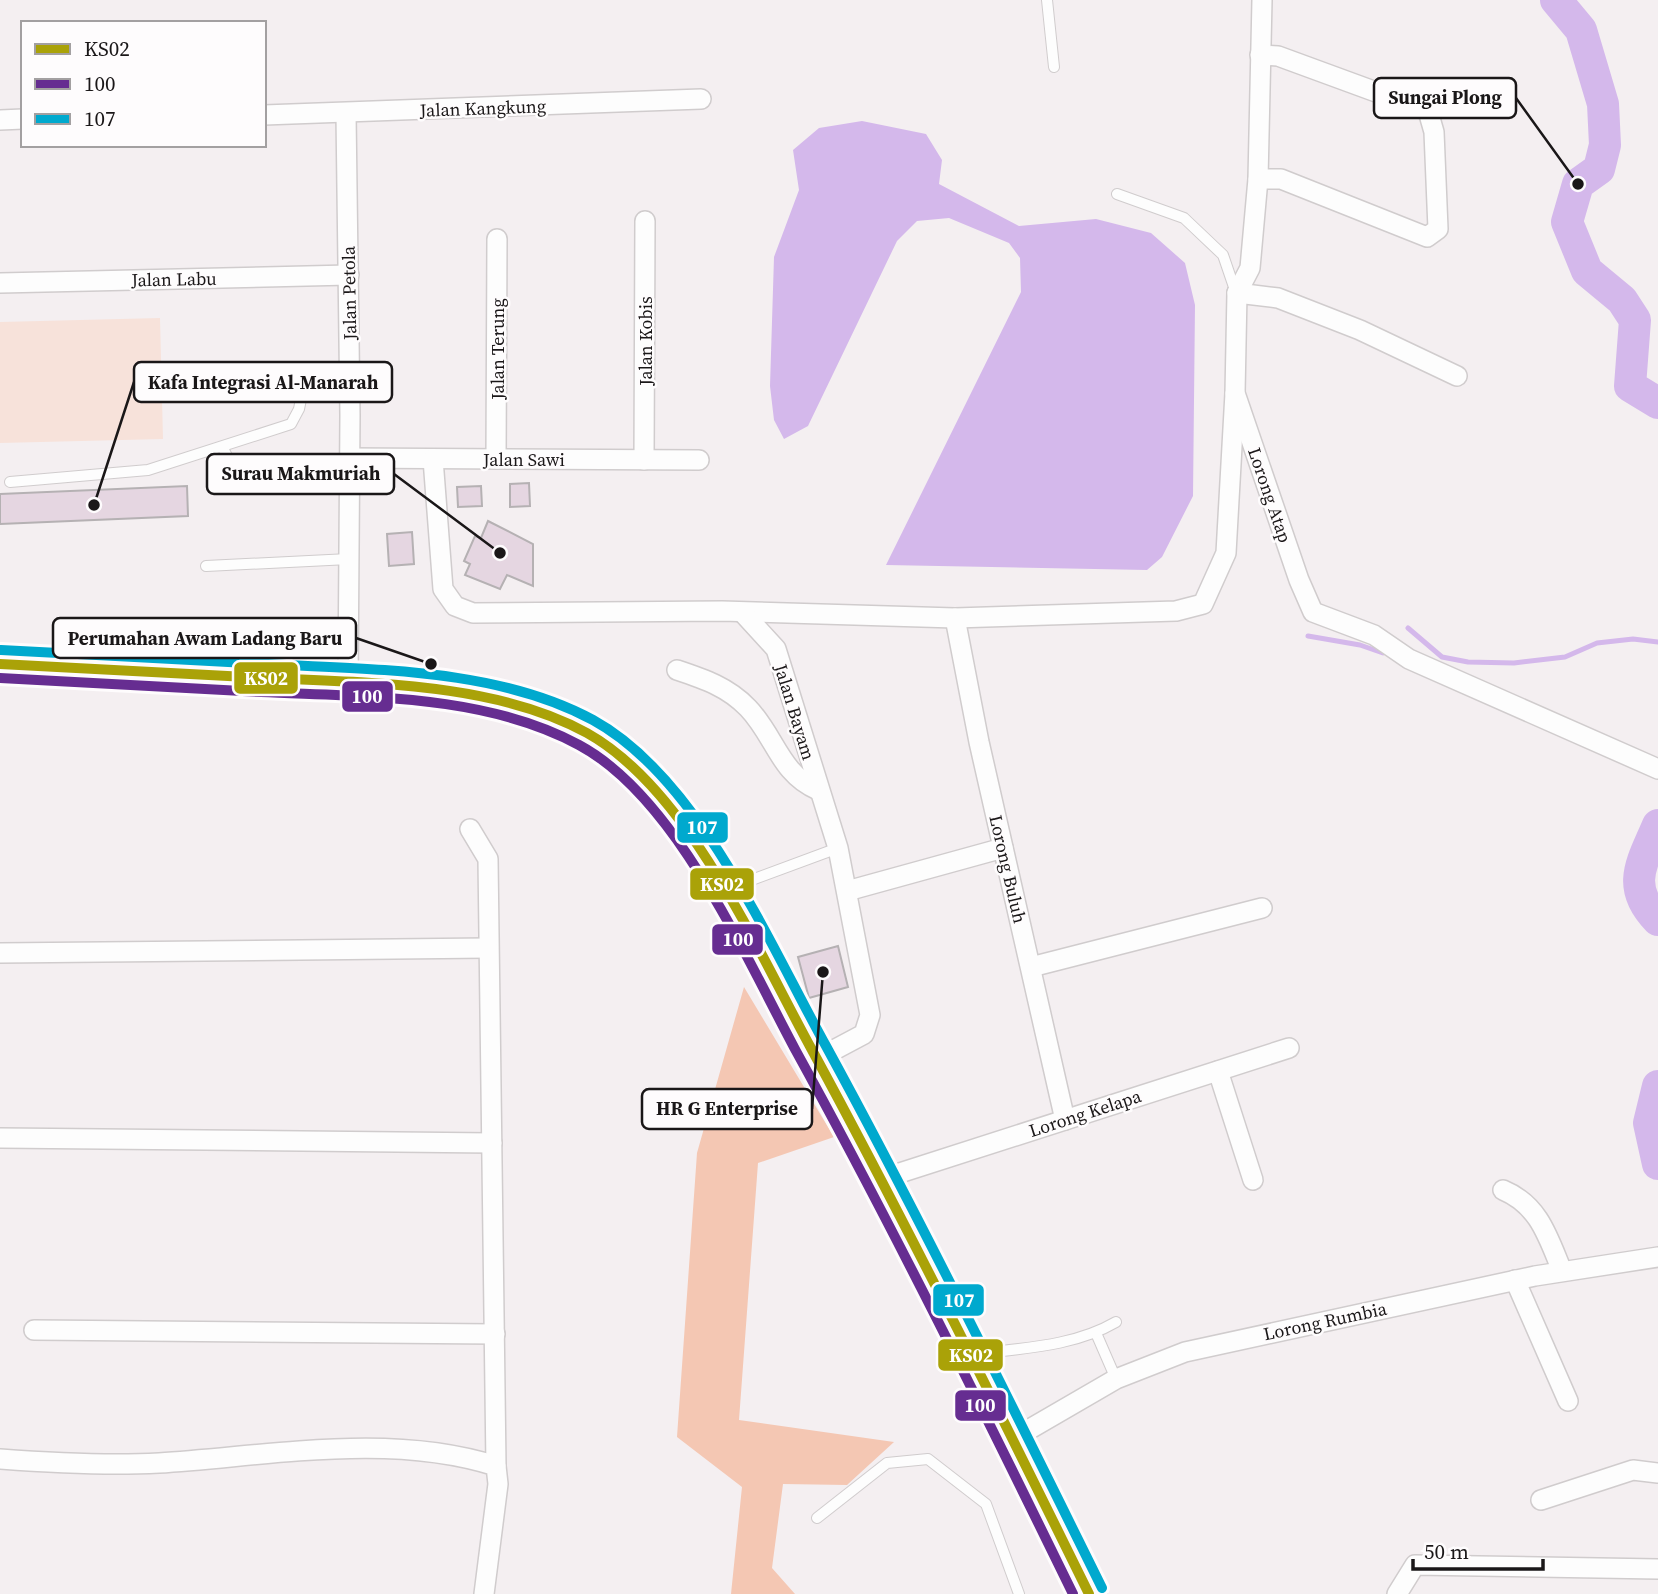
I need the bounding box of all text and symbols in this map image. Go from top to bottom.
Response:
legend [21,21,266,147]
text: KS02 [84,34,130,63]
text: 100 [84,69,116,98]
callout: Sungai Plong [1374,78,1516,118]
text: Sungai Plong [1388,84,1503,110]
street label: Jalan Kangkung [418,93,547,123]
text: 107 [84,104,116,133]
street label: Jalan Petola [336,245,362,341]
street label: Jalan Labu [130,266,217,292]
street label: Jalan Kobis [633,296,658,387]
street label: Jalan Terung [485,298,510,401]
callout: Kafa Integrasi Al-Manarah [134,362,392,402]
text: Kafa Integrasi Al-Manarah [148,369,379,395]
street label: Lorong Atap [1242,444,1298,546]
street label: Jalan Sawi [482,447,565,472]
callout: Surau Makmuriah [207,454,394,494]
text: Surau Makmuriah [222,460,381,486]
callout: Perumahan Awam Ladang Baru [53,618,356,658]
text: Perumahan Awam Ladang Baru [68,625,343,651]
street label: Jalan Bayam [768,660,821,763]
line badge: KS02 [233,661,299,695]
text: KS02 [244,665,288,691]
line badge: 100 [341,680,394,713]
text: 100 [352,683,382,709]
line badge: 107 [676,811,729,844]
street label: Lorong Buluh [983,812,1033,926]
text: 107 [687,814,717,840]
line badge: KS02 [689,867,755,901]
text: KS02 [700,871,744,897]
line badge: 100 [711,923,764,956]
text: 100 [723,926,753,952]
street label: Lorong Kelapa [1026,1083,1145,1143]
callout: HR G Enterprise [642,1089,812,1129]
text: HR G Enterprise [656,1095,798,1121]
line badge: 107 [932,1283,985,1317]
text: 107 [944,1287,974,1313]
street label: Lorong Rumbia [1261,1296,1390,1346]
line badge: KS02 [937,1338,1004,1372]
text: KS02 [949,1342,993,1368]
line badge: 100 [954,1389,1007,1422]
text: 100 [965,1392,995,1418]
scale bar [1413,1528,1542,1572]
text: 50 m [1424,1537,1469,1566]

